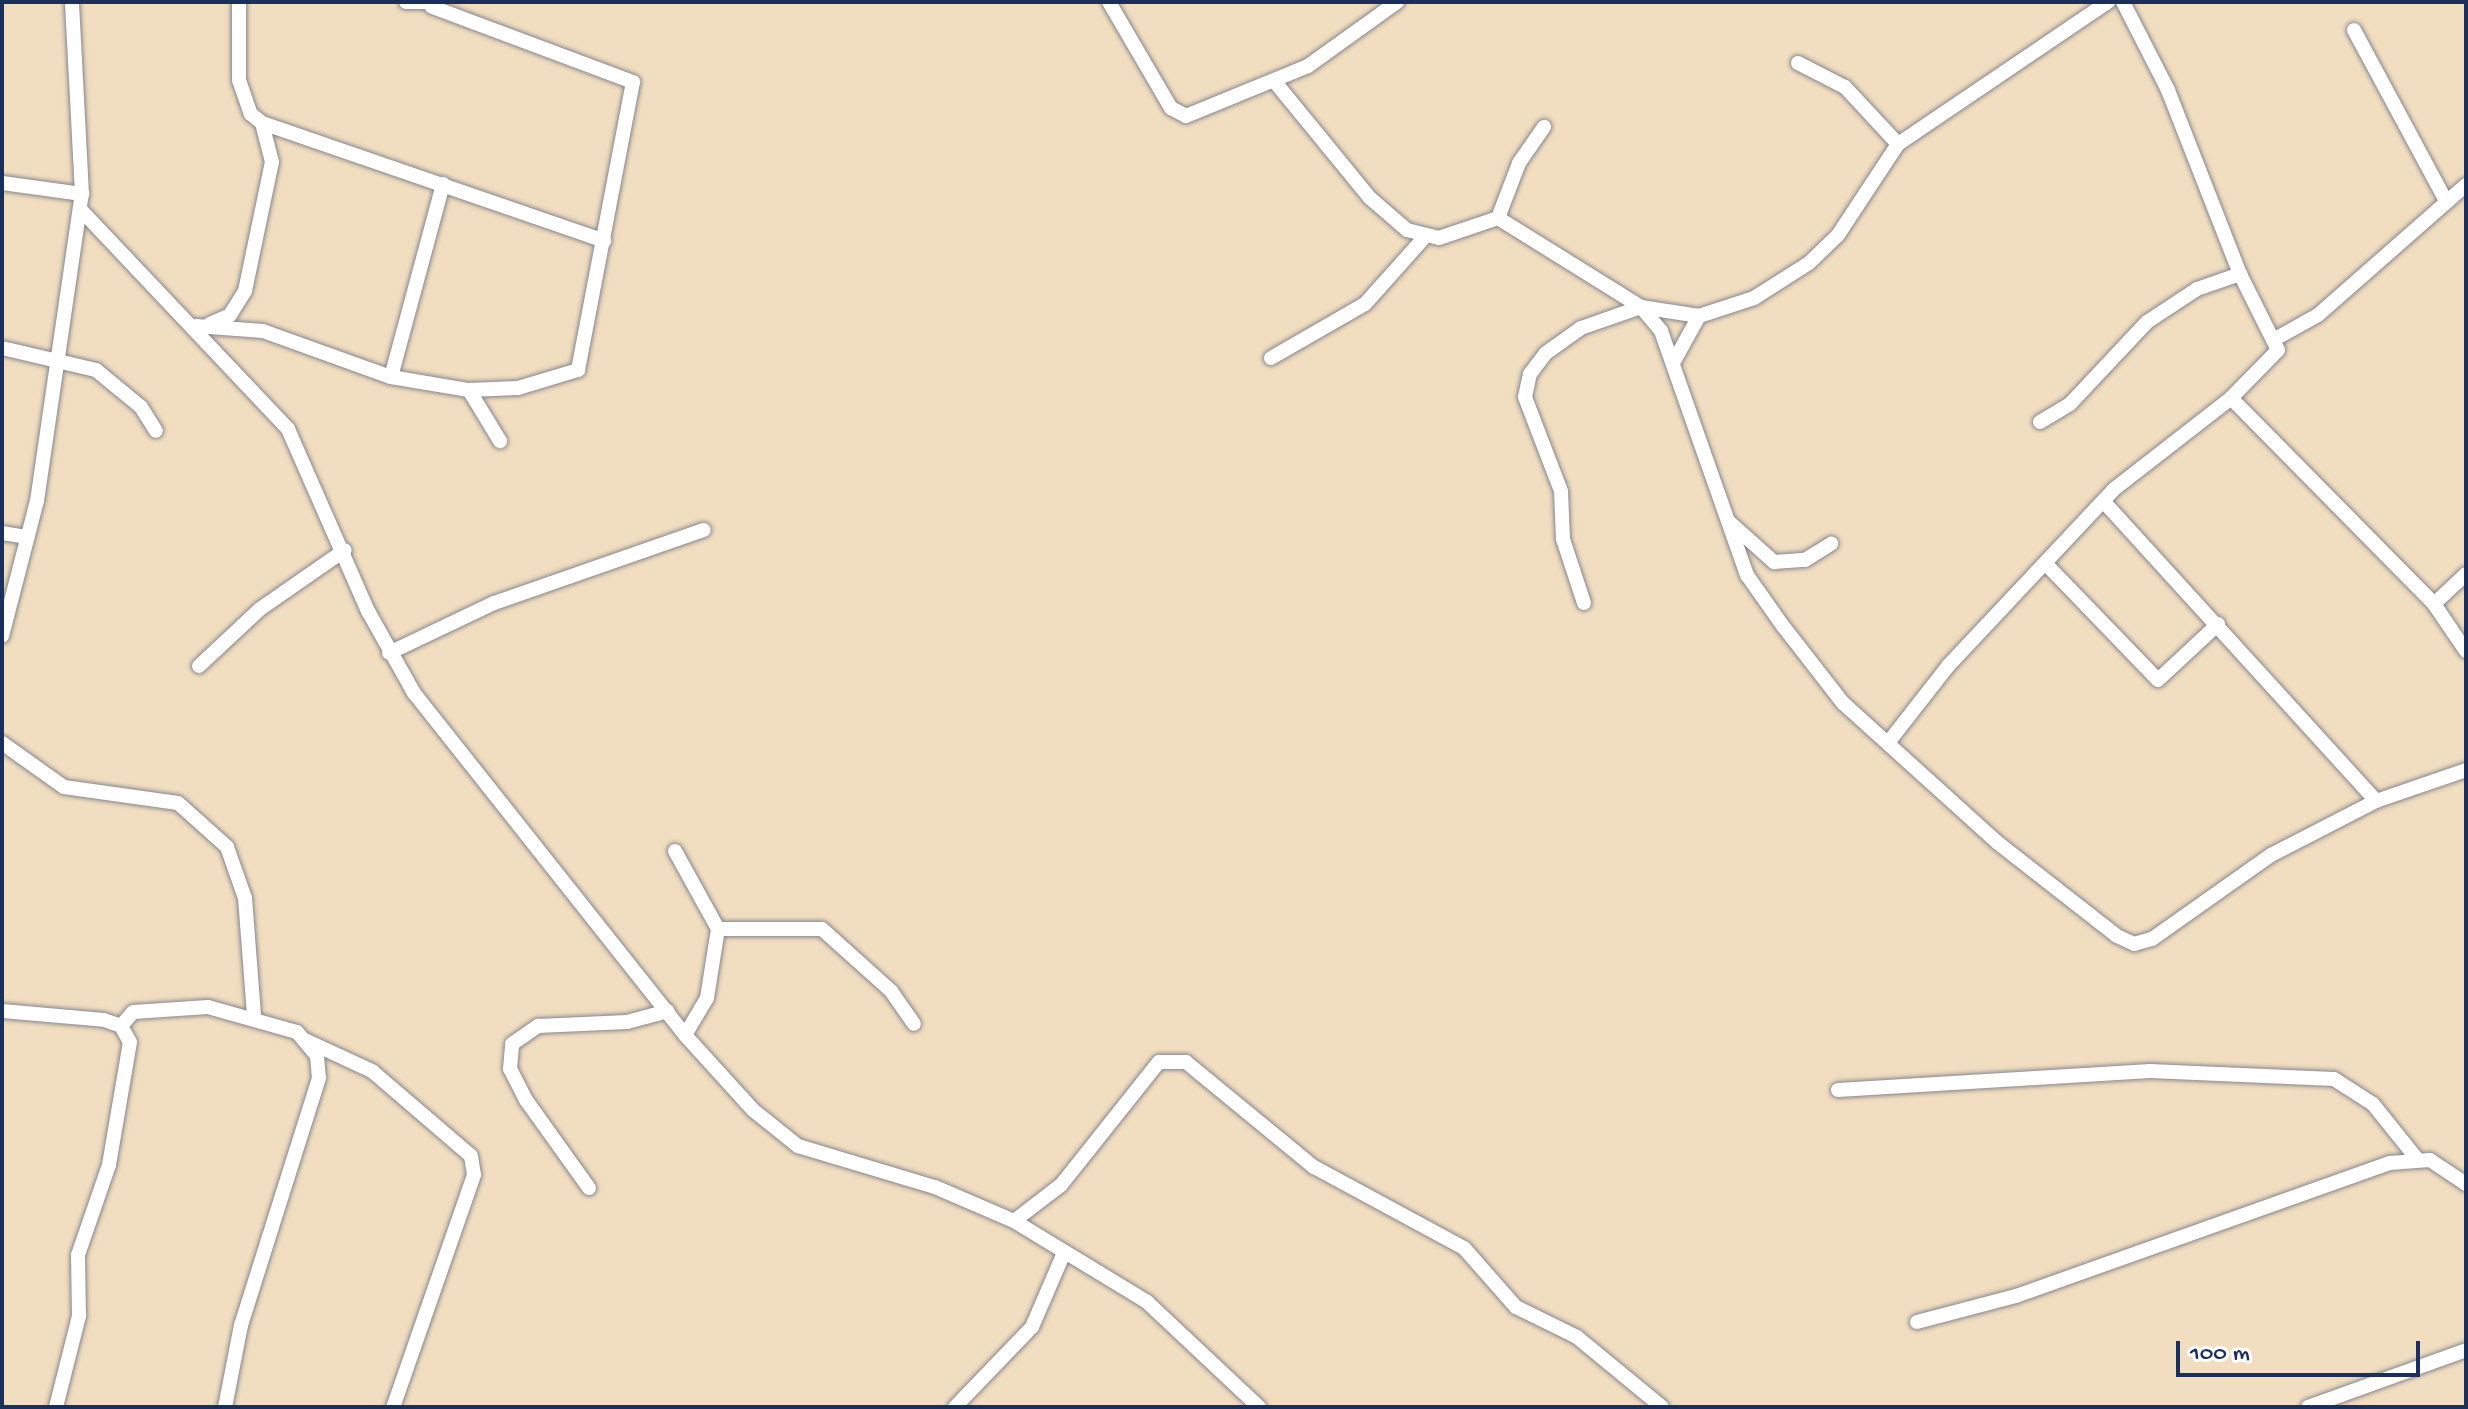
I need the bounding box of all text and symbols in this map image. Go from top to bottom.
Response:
scale bar [2180,1325,2424,1375]
text: 100 m [2190,1340,2250,1369]

